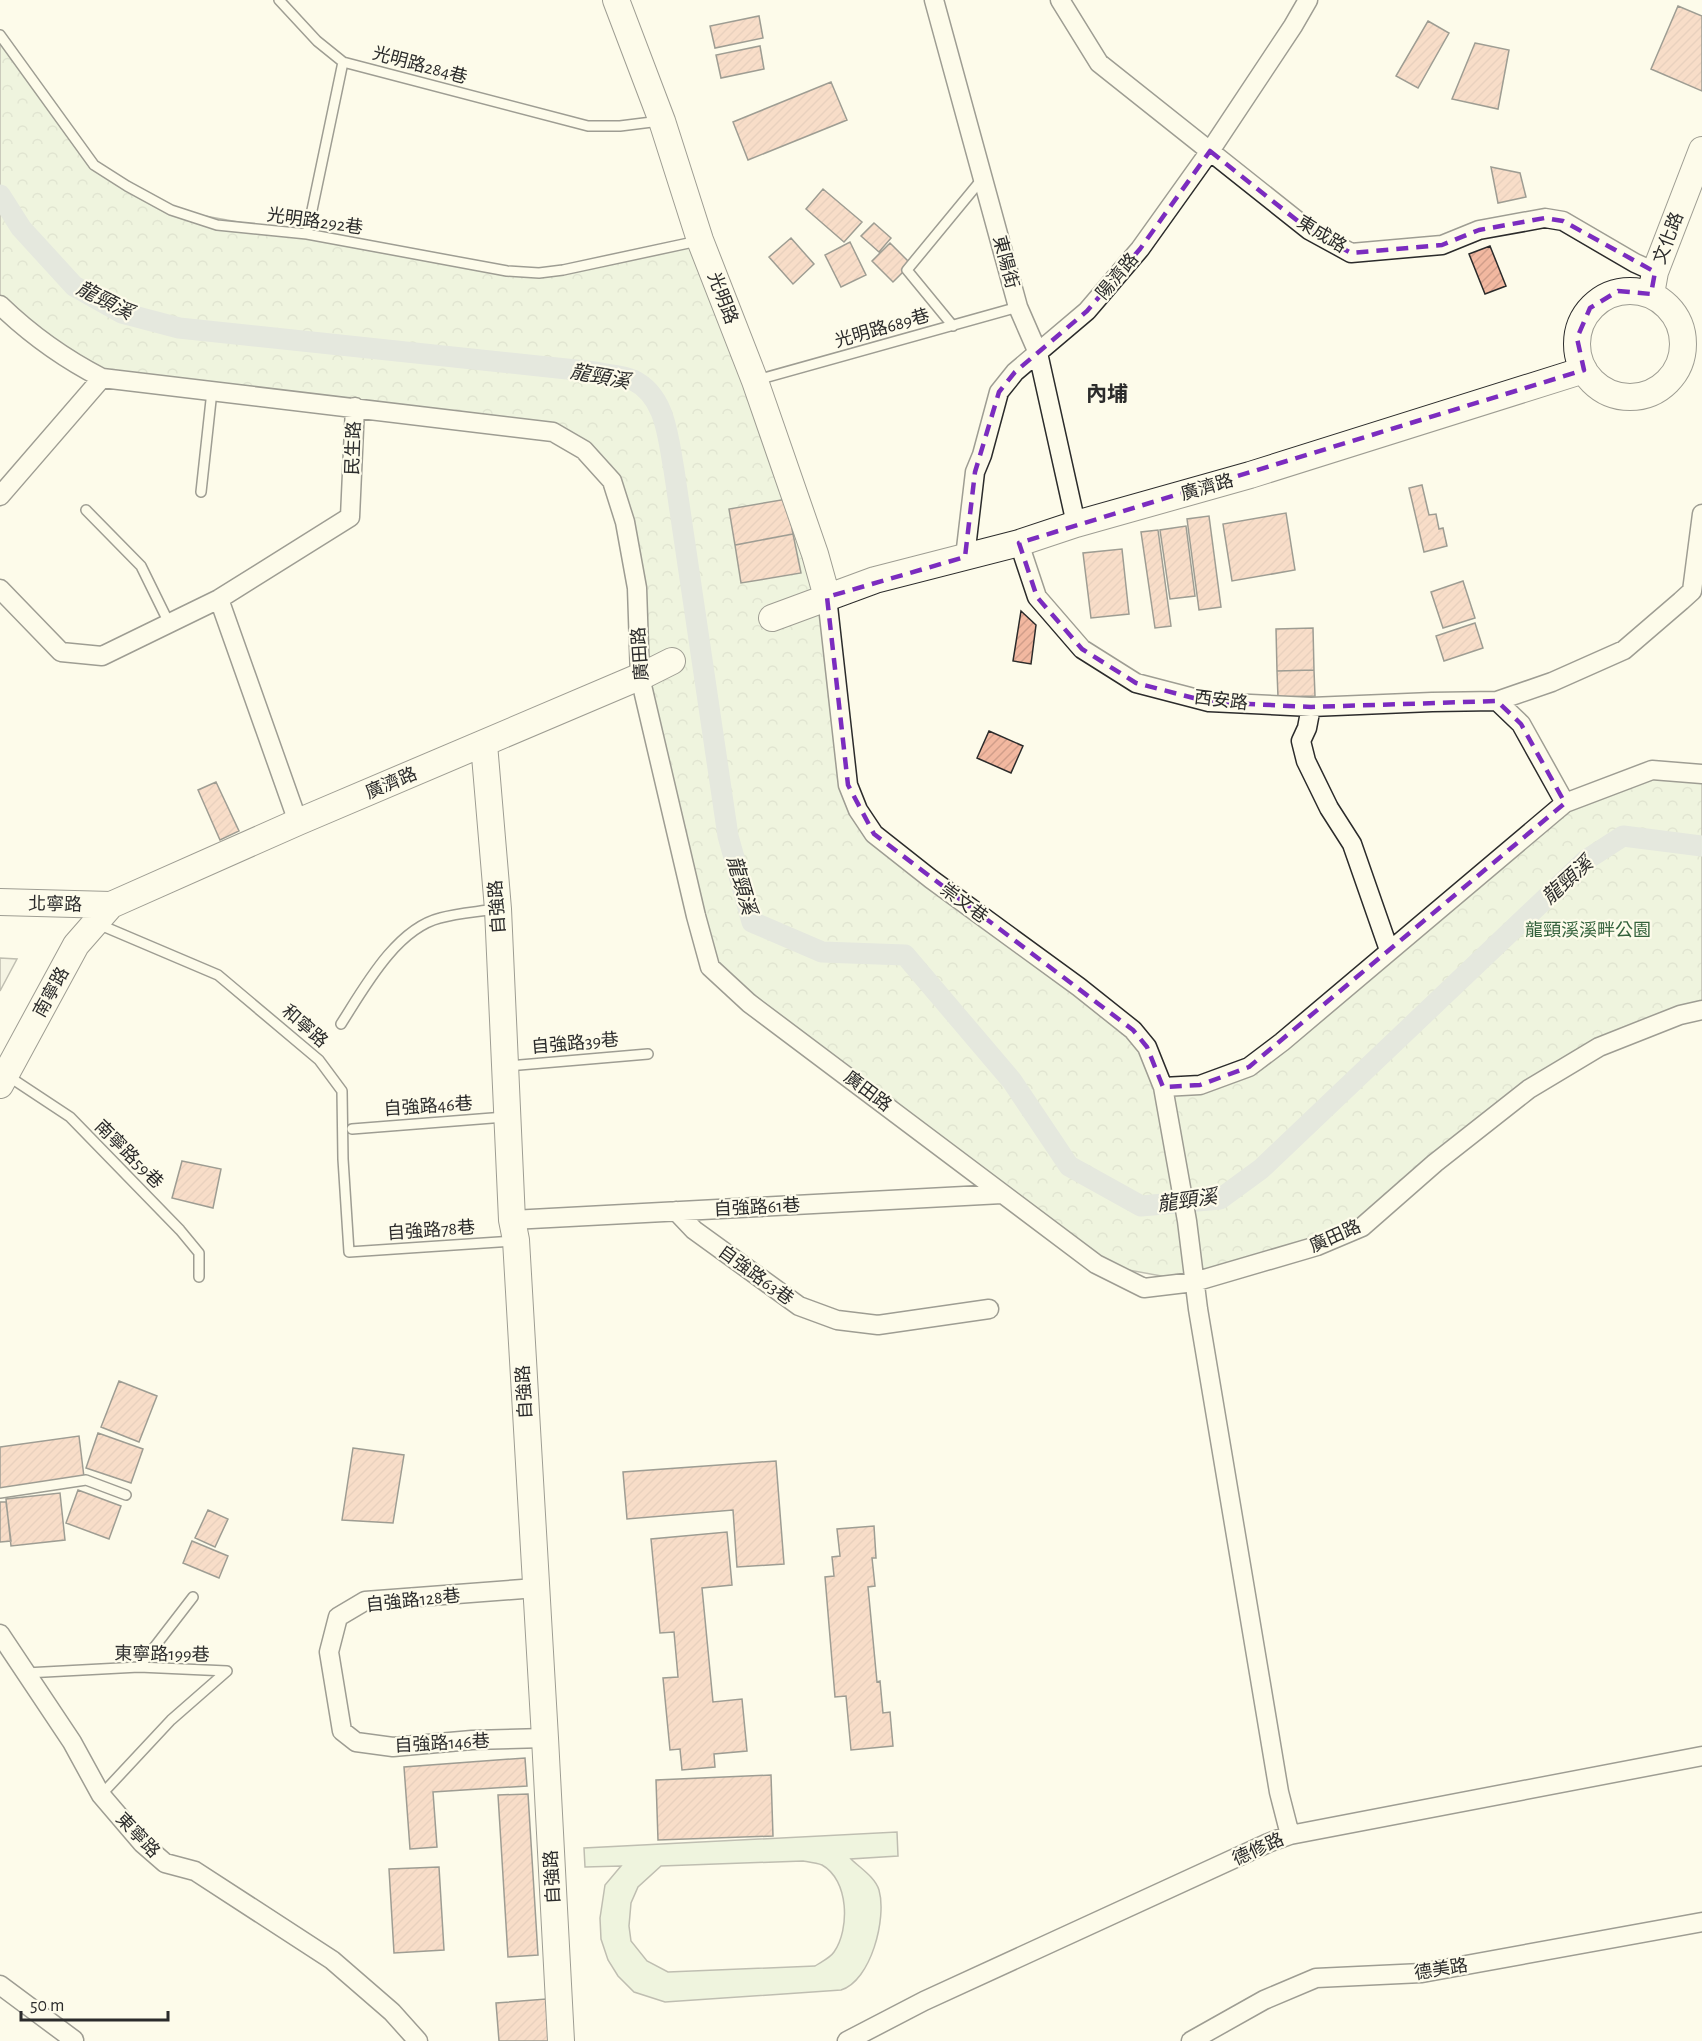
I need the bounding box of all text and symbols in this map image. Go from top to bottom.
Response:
street label: 光明路284巷 [370,43,470,87]
street label: 光明路292巷 [266,204,364,238]
street label: 文化路 [1649,209,1687,267]
street label: 東成路 [1294,212,1350,256]
street label: 東陽街 [989,233,1023,291]
street label: 陽濟路 [1092,249,1142,303]
street label: 光明路 [704,269,742,327]
water label: 龍頸溪 [73,277,139,325]
street label: 光明路689巷 [832,305,932,351]
water label: 龍頸溪 [568,360,634,393]
district label: 內埔 [1086,383,1128,405]
street label: 民生路 [342,421,364,475]
street label: 廣濟路 [1178,470,1236,504]
street label: 廣田路 [628,626,652,682]
street label: 西安路 [1193,687,1249,713]
street label: 廣濟路 [362,763,420,803]
water label: 龍頸溪 [1538,850,1599,908]
water label: 龍頸溪 [723,853,761,920]
street label: 自強路 [485,879,509,935]
street label: 崇文巷 [936,879,992,927]
street label: 北寧路 [28,894,82,914]
park label: 龍頸溪溪畔公園 [1525,920,1651,940]
street label: 南寧路 [29,964,73,1020]
street label: 和寧路 [278,1001,332,1051]
street label: 自強路39巷 [530,1029,620,1057]
street label: 廣田路 [840,1067,896,1115]
street label: 自強路46巷 [383,1093,473,1119]
street label: 南寧路59巷 [91,1116,167,1192]
water label: 龍頸溪 [1156,1186,1221,1215]
street label: 自強路61巷 [713,1195,801,1219]
street label: 廣田路 [1306,1216,1364,1256]
street label: 自強路78巷 [386,1217,476,1243]
street label: 自強路63巷 [715,1241,797,1309]
street label: 自強路 [513,1365,535,1419]
street label: 自強路128巷 [365,1585,461,1615]
street label: 東寧路199巷 [114,1643,210,1665]
street label: 自強路146巷 [394,1731,490,1755]
street label: 東寧路 [112,1809,164,1861]
street label: 德修路 [1229,1829,1287,1869]
street label: 自強路 [541,1850,563,1904]
street label: 德美路 [1413,1955,1469,1983]
scale bar [21,1984,168,2022]
text: 50 m [30,1997,64,2015]

